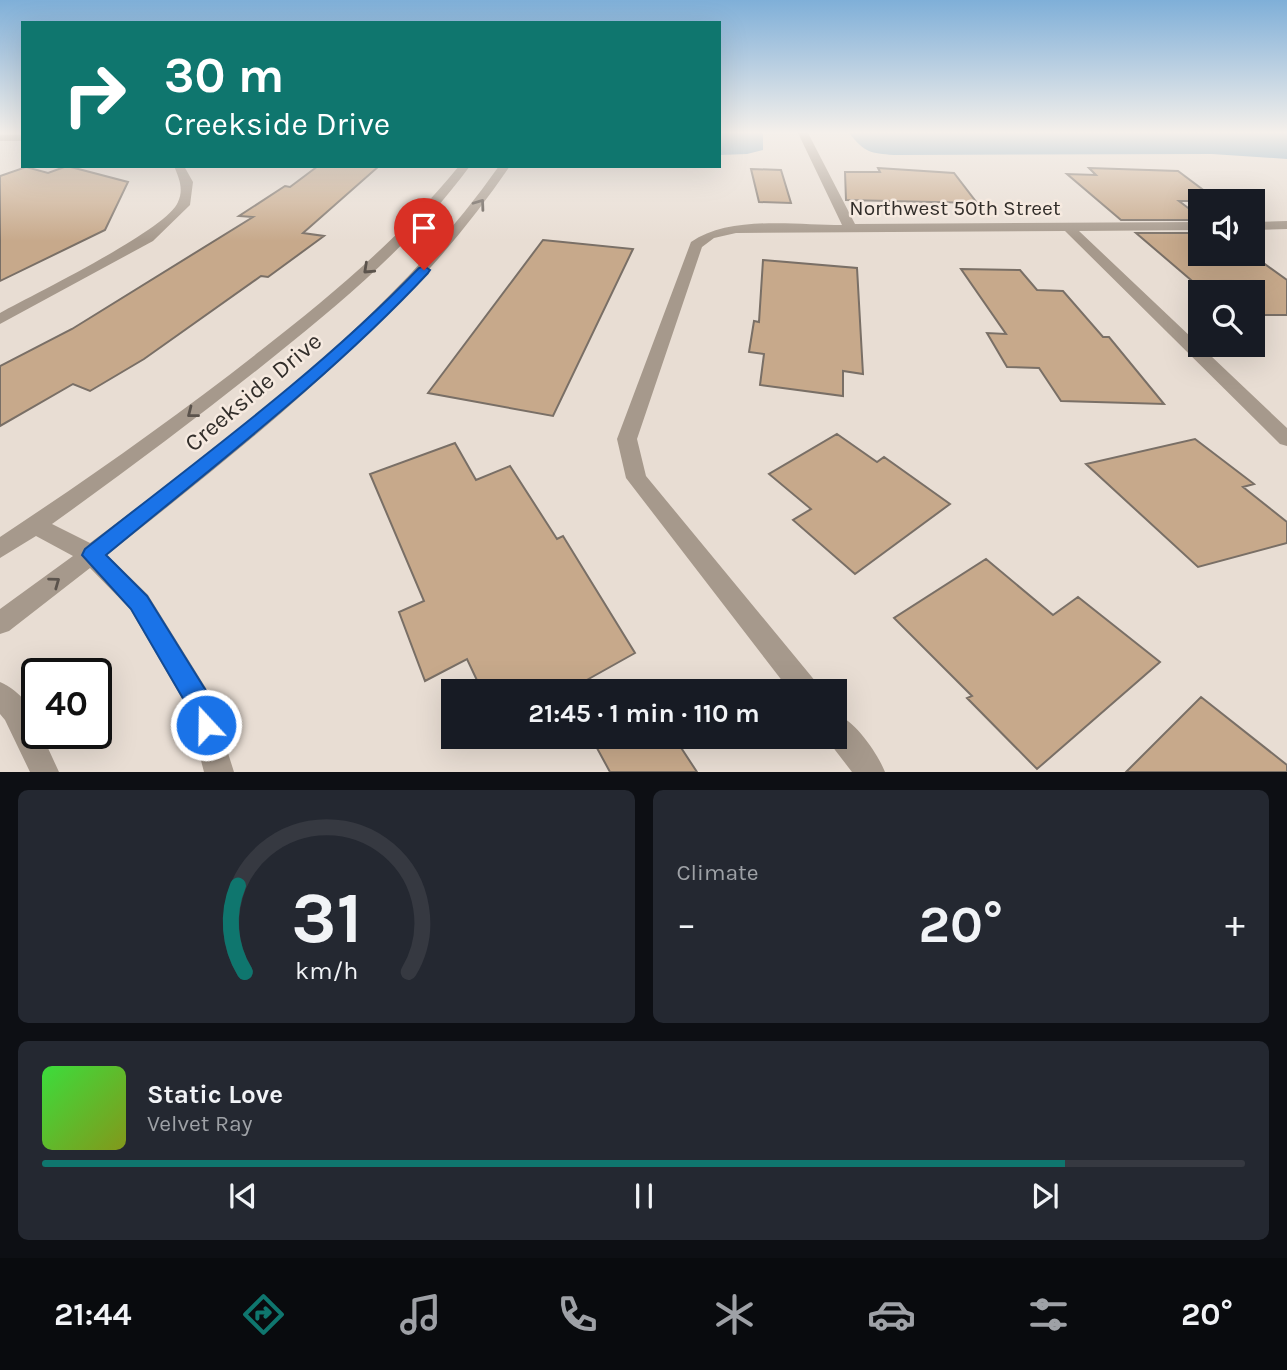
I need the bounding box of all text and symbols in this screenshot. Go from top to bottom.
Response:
text: 30 m [164,47,284,104]
icon: right [49,49,140,140]
text: Creekside Drive [164,106,390,143]
map controls [1188,189,1265,357]
button: sound [1188,189,1265,266]
street label: Northwest 50th Street [849,196,1061,220]
pin [394,198,454,270]
one-way arrow [472,199,484,212]
icon: arrive [405,209,443,247]
one-way arrow [363,261,376,273]
button: search [1188,280,1265,357]
street label: Creekside Drive [179,327,327,457]
one-way arrow [187,405,199,417]
one-way arrow [47,578,60,590]
speed limit sign: 40 [21,658,112,749]
position arrow [169,688,243,762]
text: 21:45 · 1 min · 110 m [528,698,760,729]
text: Climate [677,859,759,886]
text: 31 [291,876,362,961]
text: 20° [918,894,1003,955]
text: − [677,902,696,947]
text: + [1225,902,1245,947]
text: km/h [295,956,358,985]
text: Static Love [147,1079,283,1110]
text: Velvet Ray [147,1110,252,1137]
icon: previous [224,1177,262,1215]
icon: pause [625,1177,663,1215]
icon: next [1026,1177,1064,1215]
icon: directions [239,1290,288,1339]
icon: music [396,1290,445,1339]
icon: phone [553,1290,602,1339]
icon: climate [710,1290,759,1339]
icon: car [867,1290,916,1339]
icon: filters [1024,1290,1073,1339]
text: 21:44 [54,1296,131,1333]
text: 20° [1181,1296,1233,1333]

